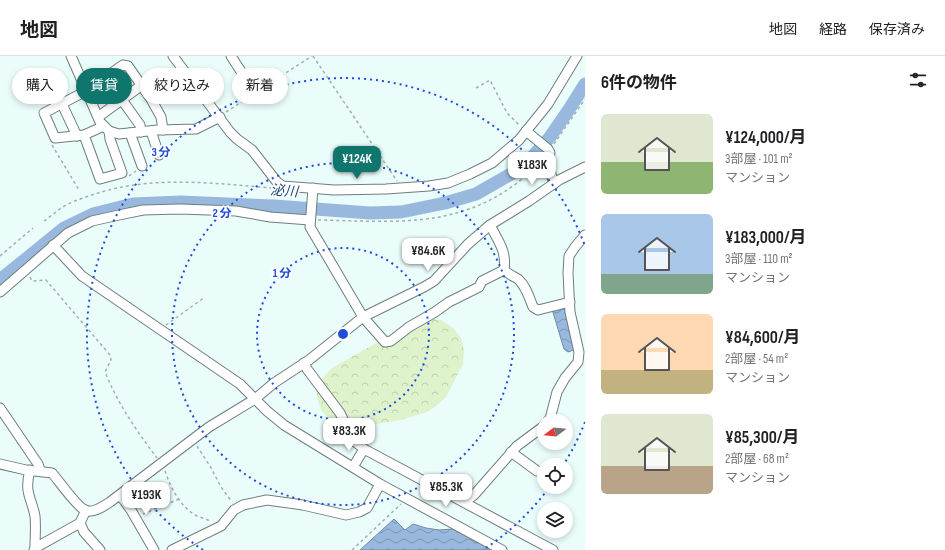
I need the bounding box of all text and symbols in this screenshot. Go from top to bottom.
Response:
text: 地図 [20,19,58,42]
text: 地図 [769,21,797,38]
text: 経路 [819,21,847,38]
text: 保存済み [869,21,925,38]
chip: 購入 [12,68,68,104]
chip: 賃貸 [76,68,132,104]
chip: 絞り込み [140,68,224,104]
chip: 新着 [232,68,288,104]
icon: filters [907,69,929,91]
text: 6件の物件 [601,73,677,93]
text: ¥124,000/月 [725,128,807,148]
icon: home [633,130,681,178]
text: 3 分 [151,145,171,160]
pin: ¥124K [329,146,385,180]
text: ¥124K [342,151,372,167]
text: 3部屋 · 101 m² [725,151,793,167]
pin: ¥183K [504,152,560,186]
text: ¥183K [517,157,547,173]
text: マンション [725,170,790,186]
water label: 泌川 [269,182,301,201]
text: 2 分 [212,206,232,221]
text: ¥183,000/月 [725,228,807,248]
icon: home [633,230,681,278]
pin: ¥84.6K [395,238,461,272]
text: ¥84.6K [411,243,445,259]
text: 3部屋 · 110 m² [725,251,793,267]
text: 1 分 [273,266,291,281]
text: マンション [725,270,790,286]
centre of rings [336,327,350,341]
text: ¥84,600/月 [725,328,800,348]
icon: home [633,330,681,378]
text: 2部屋 · 54 m² [725,351,788,367]
text: マンション [725,370,790,386]
north arrow [537,414,573,450]
map controls [537,414,573,538]
pin: ¥83.3K [316,418,382,452]
text: ¥83.3K [332,423,366,439]
text: ¥85,300/月 [725,428,799,448]
icon: home [633,430,681,478]
text: 2部屋 · 68 m² [725,451,789,467]
button: locate [537,458,573,494]
text: マンション [725,470,790,486]
pin: ¥85.3K [413,474,479,508]
text: ¥85.3K [429,479,463,495]
pin: ¥193K [118,482,174,516]
text: ¥193K [131,487,161,503]
button: layers [537,502,573,538]

